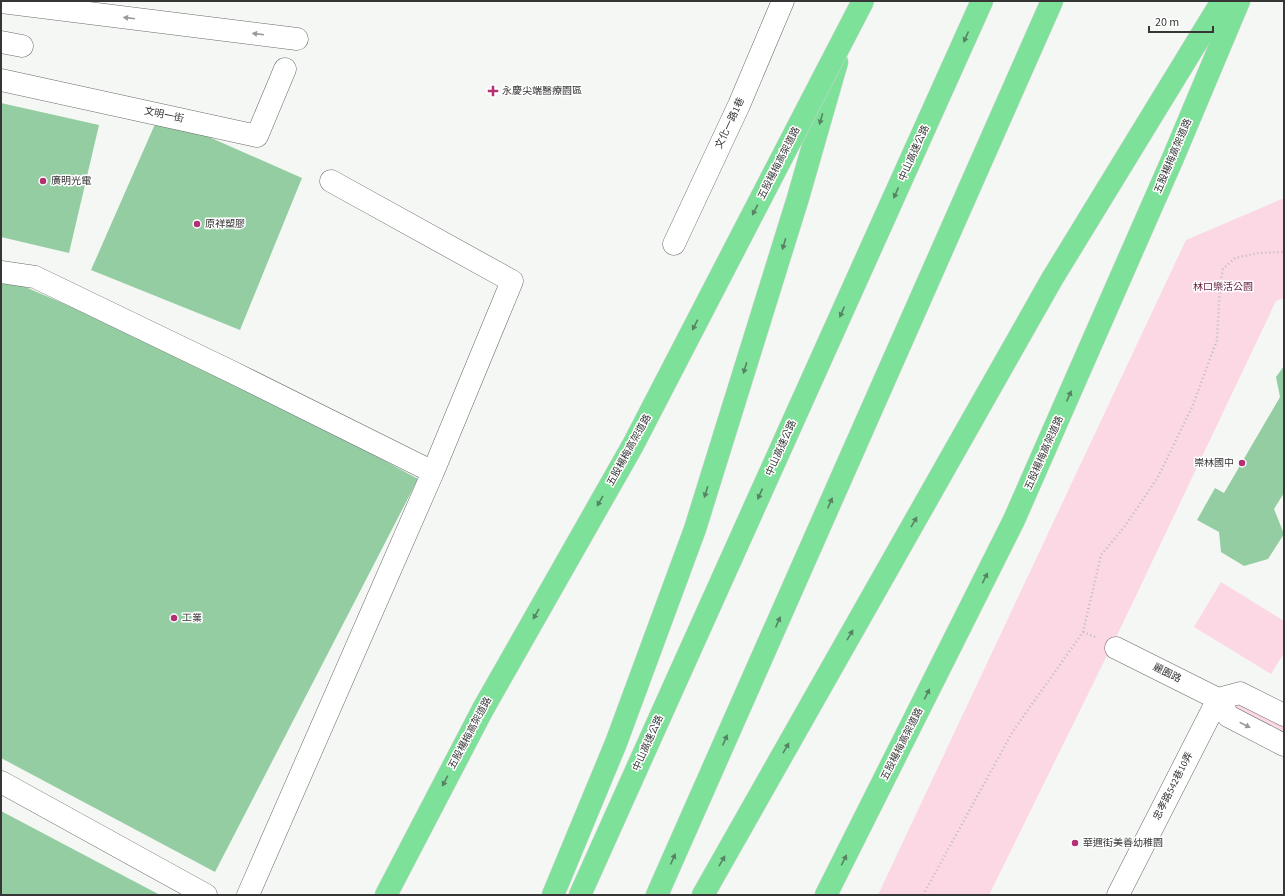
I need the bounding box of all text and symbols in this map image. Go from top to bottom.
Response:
scale bar [1149,8,1213,34]
text: 20 m [1155,14,1179,31]
one-way arrow [123,15,135,21]
one-way arrow [252,31,264,37]
one-way arrow [963,31,969,42]
place label: 永慶尖端醫療園區 [502,84,582,98]
marker: 永慶尖端醫療園區 [487,85,499,97]
street label: 文化一路1巷 [712,95,748,151]
street label: 文明一街 [143,104,185,126]
one-way arrow [818,113,824,125]
street label: 五股楊梅高架道路 [1151,116,1195,196]
street label: 中山高速公路 [895,123,933,183]
street label: 五股楊梅高架道路 [755,124,803,202]
place label: 廣明光電 [51,174,92,188]
marker: 廣明光電 [38,176,48,186]
one-way arrow [892,188,898,200]
one-way arrow [751,204,758,215]
place label: 原祥塑膠 [205,217,245,231]
marker: 原祥塑膠 [192,219,202,229]
one-way arrow [781,238,787,250]
park label: 林口樂活公園 [1193,280,1253,294]
one-way arrow [839,306,845,318]
one-way arrow [692,319,698,331]
one-way arrow [742,362,748,374]
one-way arrow [1066,390,1072,402]
street label: 五股楊梅高架道路 [603,412,655,488]
street label: 五股楊梅高架道路 [1021,414,1067,492]
street label: 中山高速公路 [762,418,800,478]
place label: 崇林國中 [1194,456,1234,470]
marker: 崇林國中 [1237,458,1247,468]
one-way arrow [703,486,709,498]
one-way arrow [757,489,763,500]
one-way arrow [597,495,604,507]
one-way arrow [828,496,834,508]
one-way arrow [911,516,918,528]
one-way arrow [982,572,989,584]
one-way arrow [533,608,540,620]
place label: 工業 [182,611,202,625]
marker: 工業 [169,613,179,623]
one-way arrow [775,616,781,627]
one-way arrow [847,629,854,641]
street label: 麗園路 [1150,660,1184,686]
one-way arrow [924,688,930,700]
street label: 五股楊梅高架道路 [445,694,495,772]
street label: 五股楊梅高架道路 [878,705,926,783]
street label: 中山高速公路 [629,713,667,773]
one-way arrow [1239,721,1251,728]
one-way arrow [722,735,728,746]
one-way arrow [783,742,790,754]
street label: 忠孝路542巷10弄 [1150,749,1196,823]
one-way arrow [442,775,448,786]
place label: 華邇街美善幼稚園 [1083,836,1163,850]
marker: 華邇街美善幼稚園 [1070,838,1080,848]
one-way arrow [670,853,676,865]
one-way arrow [840,854,847,866]
one-way arrow [719,855,726,867]

